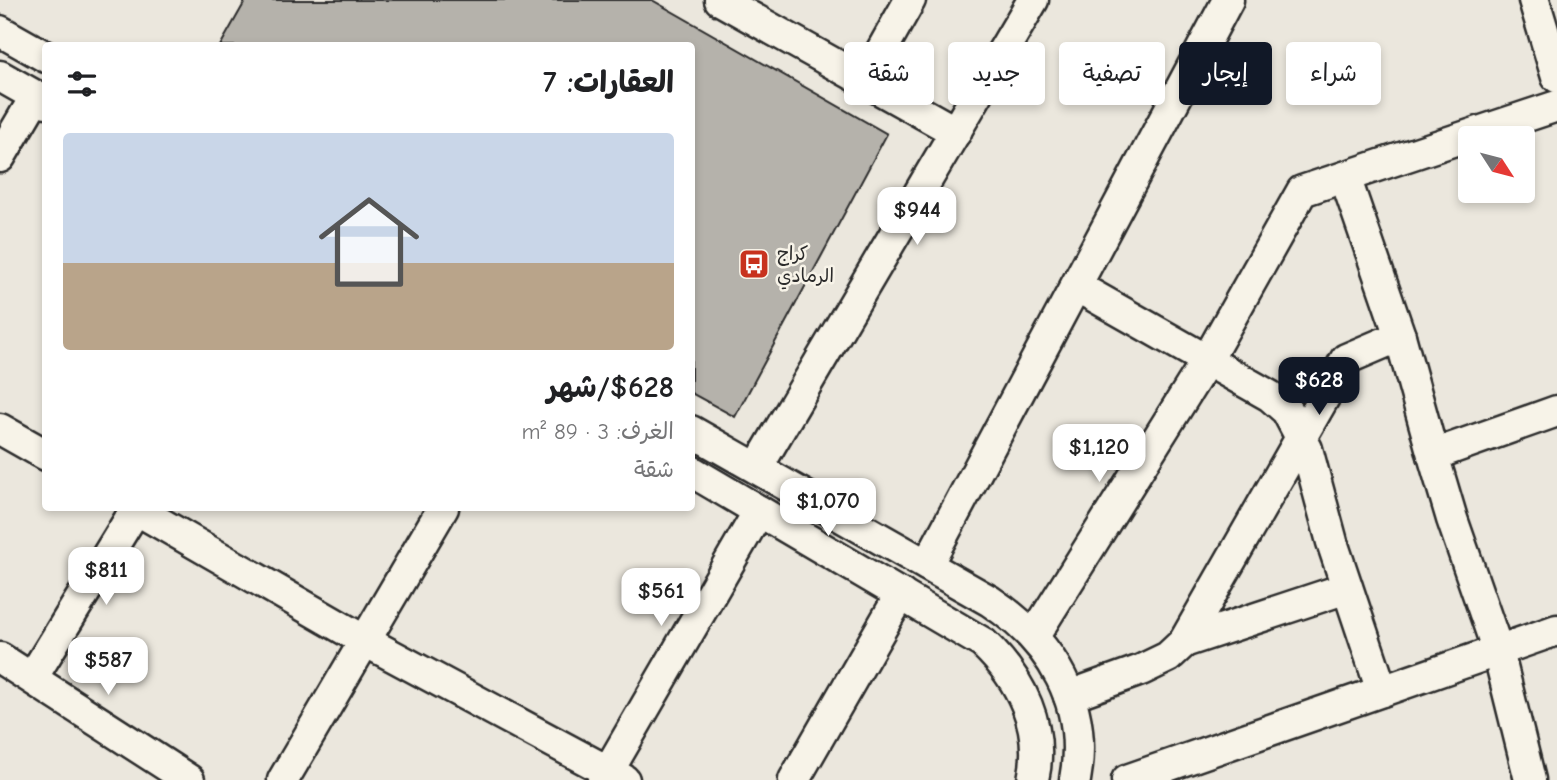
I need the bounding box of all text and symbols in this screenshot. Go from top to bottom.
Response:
chip: شقة [844,42,934,105]
chip: جديد [948,42,1045,105]
chip: تصفية [1059,42,1165,105]
chip: إيجار [1179,42,1272,105]
chip: شراء [1286,42,1381,105]
icon: filters [63,65,101,103]
text: العقارات: 7 [543,65,674,100]
north arrow [1458,126,1535,203]
map controls [1458,126,1535,203]
icon: home [306,179,432,305]
pin: $944 [876,188,958,247]
text: $944 [893,196,941,223]
place label: كراج الرمادي [777,243,834,290]
bus stop icon: كراج الرمادي [737,247,771,281]
pin: $628 [1278,358,1360,417]
text: $628 [1294,366,1344,393]
text: $628/شهر [547,370,674,405]
text: الغرف: 3 · 89 m² [522,418,674,445]
pin: $1,120 [1042,424,1156,484]
text: $1,120 [1069,433,1129,460]
text: شقة [634,456,674,483]
pin: $1,070 [771,478,885,538]
text: $1,070 [796,487,860,514]
pin: $811 [65,548,147,607]
text: $811 [84,556,128,583]
pin: $561 [620,568,702,628]
text: $561 [637,577,685,604]
pin: $587 [67,638,149,697]
text: $587 [84,646,132,673]

